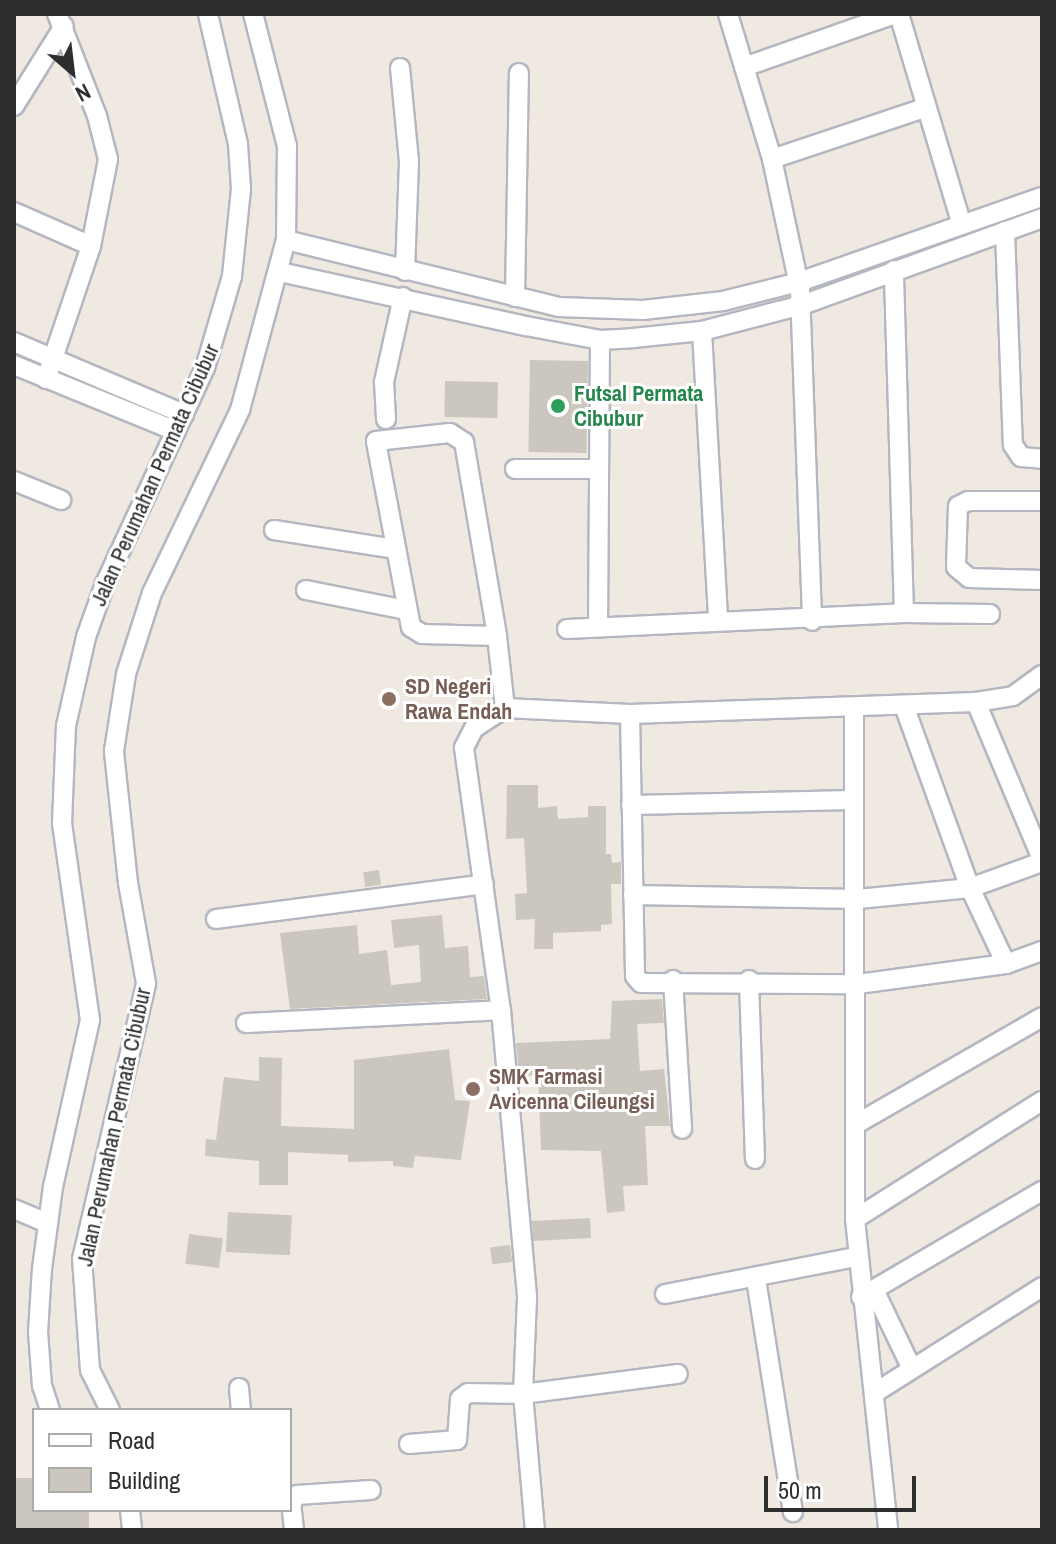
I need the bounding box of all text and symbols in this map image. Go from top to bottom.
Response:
north arrow [32,32,112,112]
text: N [70,77,96,109]
street label: Jalan Perumahan Permata Cibubur [85,340,225,610]
place label: Futsal Permata Cibubur [574,380,703,432]
marker: Futsal Permata Cibubur [549,397,567,415]
place label: SD Negeri Rawa Endah [405,673,512,724]
marker: SD Negeri Rawa Endah [380,690,398,708]
street label: Jalan Perumahan Permata Cibubur [72,985,156,1269]
place label: SMK Farmasi Avicenna Cileungsi [489,1063,655,1114]
marker: SMK Farmasi Avicenna Cileungsi [464,1080,482,1098]
legend [32,1408,292,1512]
text: Road [108,1424,155,1456]
scale bar [768,1460,920,1510]
text: Building [108,1464,180,1496]
text: 50 m [778,1474,822,1506]

